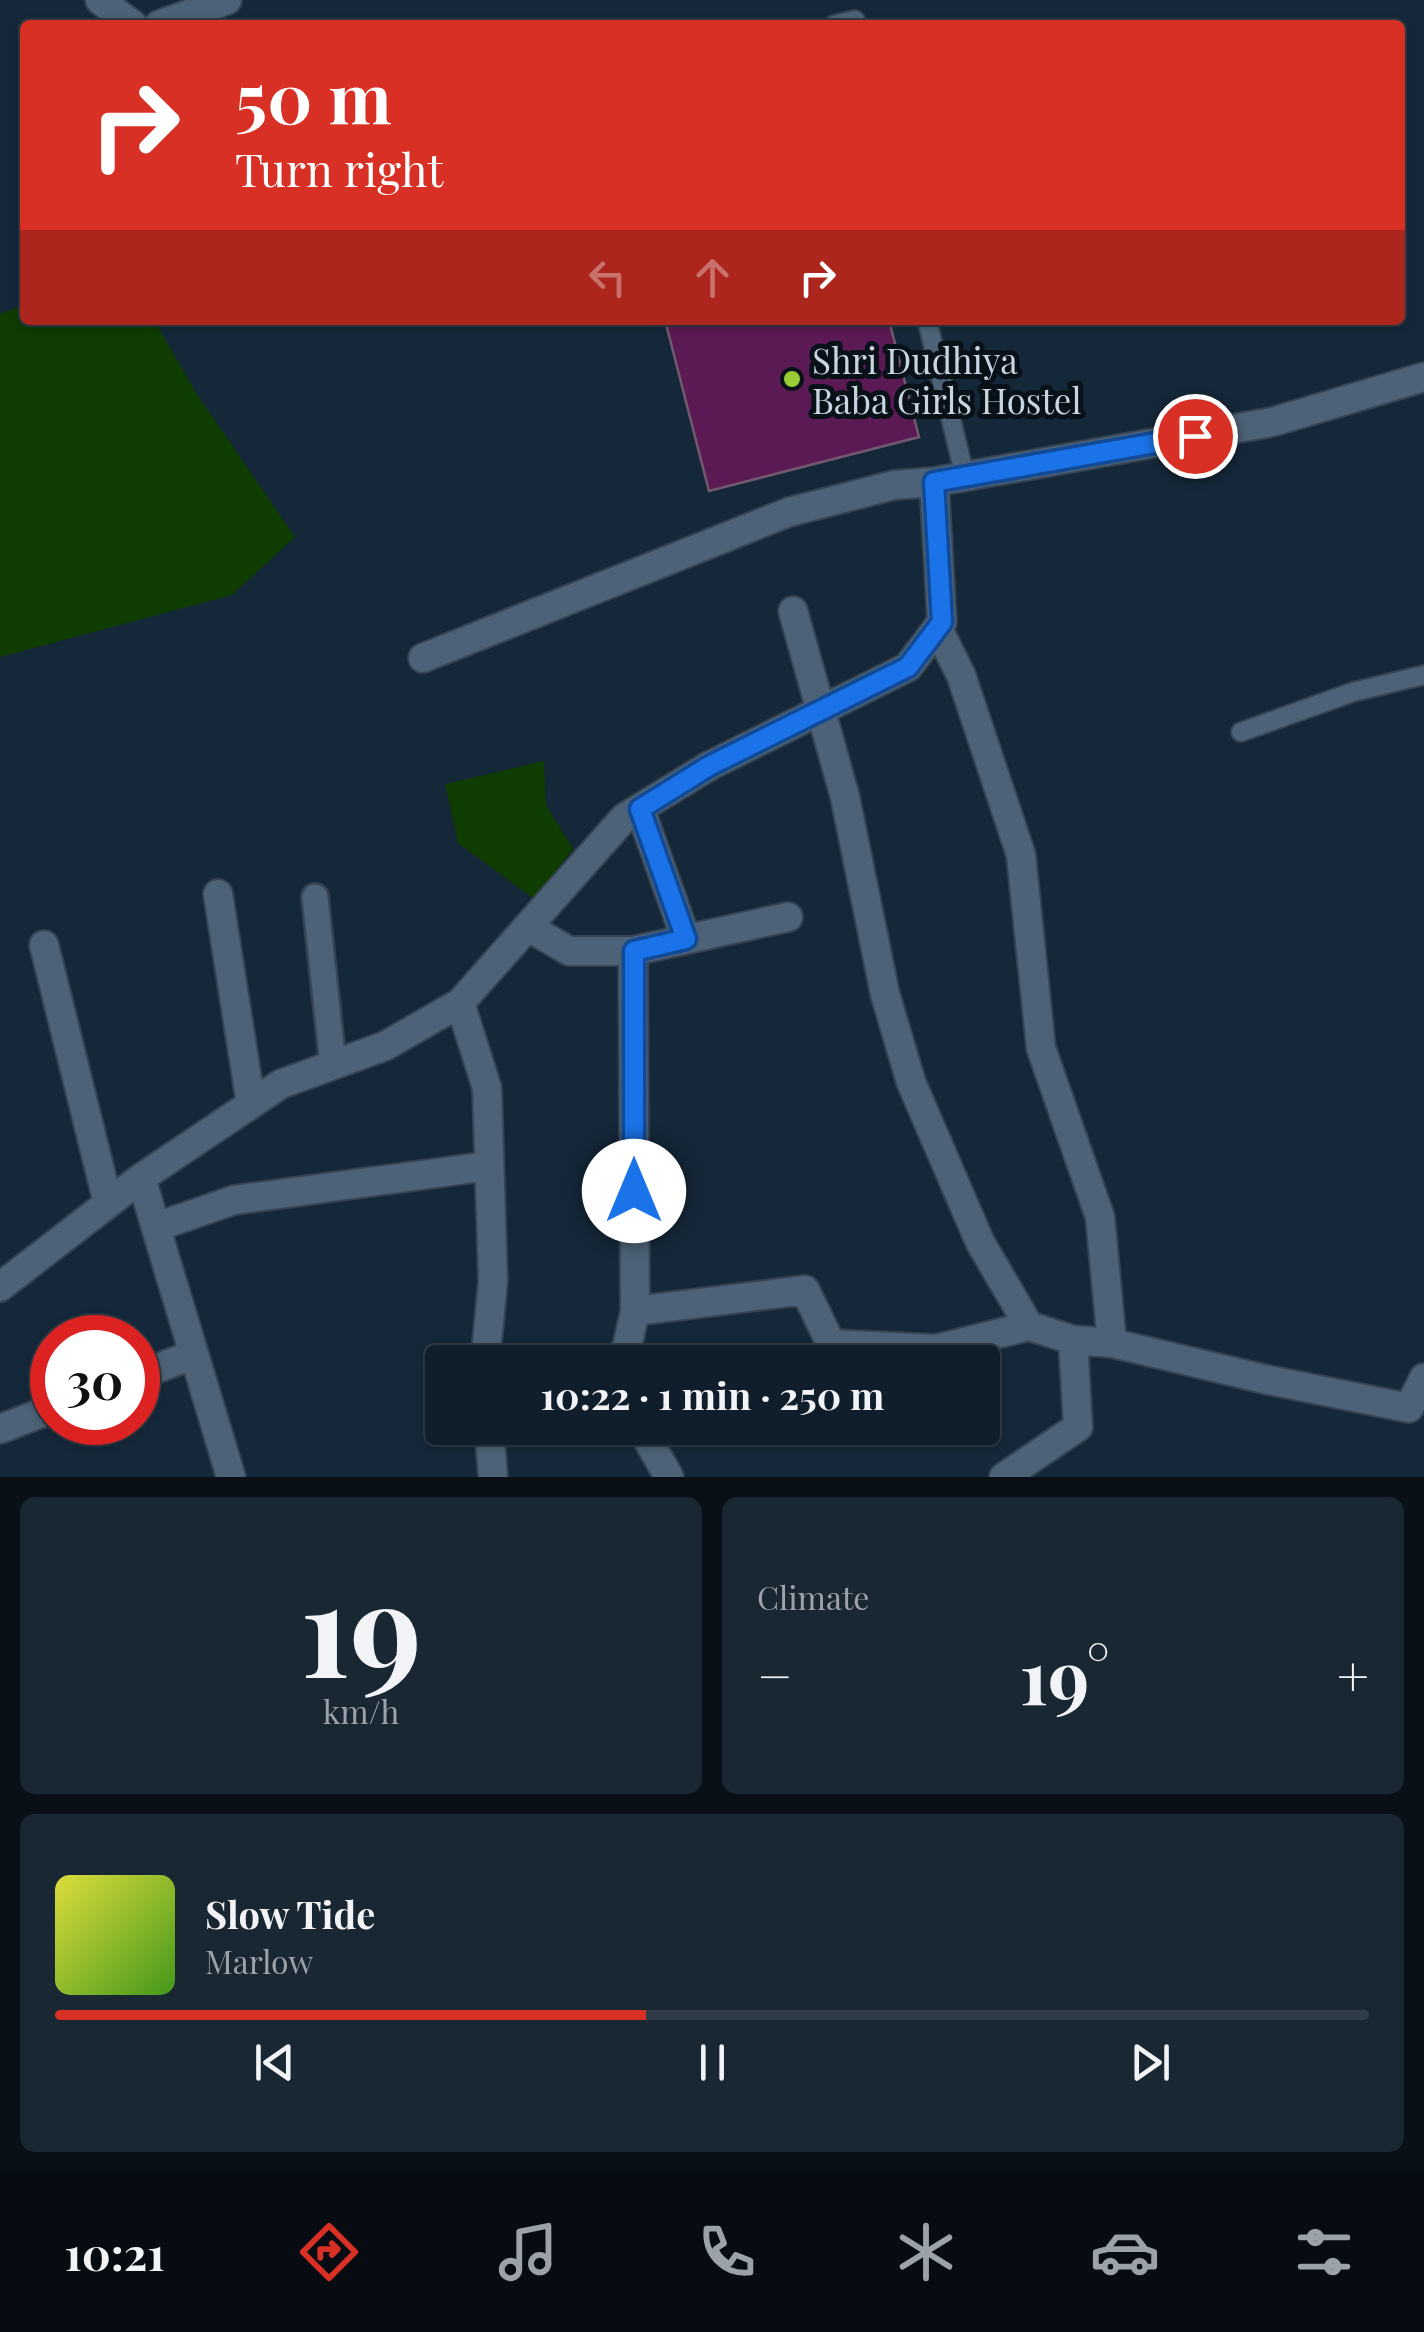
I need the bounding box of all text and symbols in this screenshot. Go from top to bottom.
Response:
text: 50 m [235,48,392,142]
icon: right [70,60,200,190]
text: Turn right [235,138,443,198]
icon: left [580,250,635,305]
icon: ahead [685,250,740,305]
icon: right [790,250,845,305]
place label: Shri Dudhiya Baba Girls Hostel [812,336,1082,423]
marker: Shri Dudhiya Baba Girls Hostel [781,368,803,390]
pin [1153,394,1238,479]
icon: arrive [1168,409,1223,464]
position arrow [582,1139,686,1243]
speed limit sign: 30 [30,1315,160,1445]
text: 10:22 · 1 min · 250 m [541,1369,884,1420]
text: 19 [300,1537,422,1711]
text: Climate [757,1575,869,1618]
text: 19° [1019,1624,1110,1724]
text: − [757,1637,793,1711]
text: + [1337,1637,1369,1711]
text: km/h [323,1689,399,1732]
text: Slow Tide [205,1888,375,1939]
text: Marlow [205,1939,313,1982]
icon: previous [247,2035,302,2090]
icon: pause [685,2035,740,2090]
icon: next [1123,2035,1178,2090]
icon: directions [294,2217,364,2287]
icon: music [493,2217,563,2287]
icon: phone [692,2217,762,2287]
icon: climate [891,2217,961,2287]
icon: car [1090,2217,1160,2287]
icon: filters [1289,2217,1359,2287]
text: 10:21 [65,2222,165,2282]

